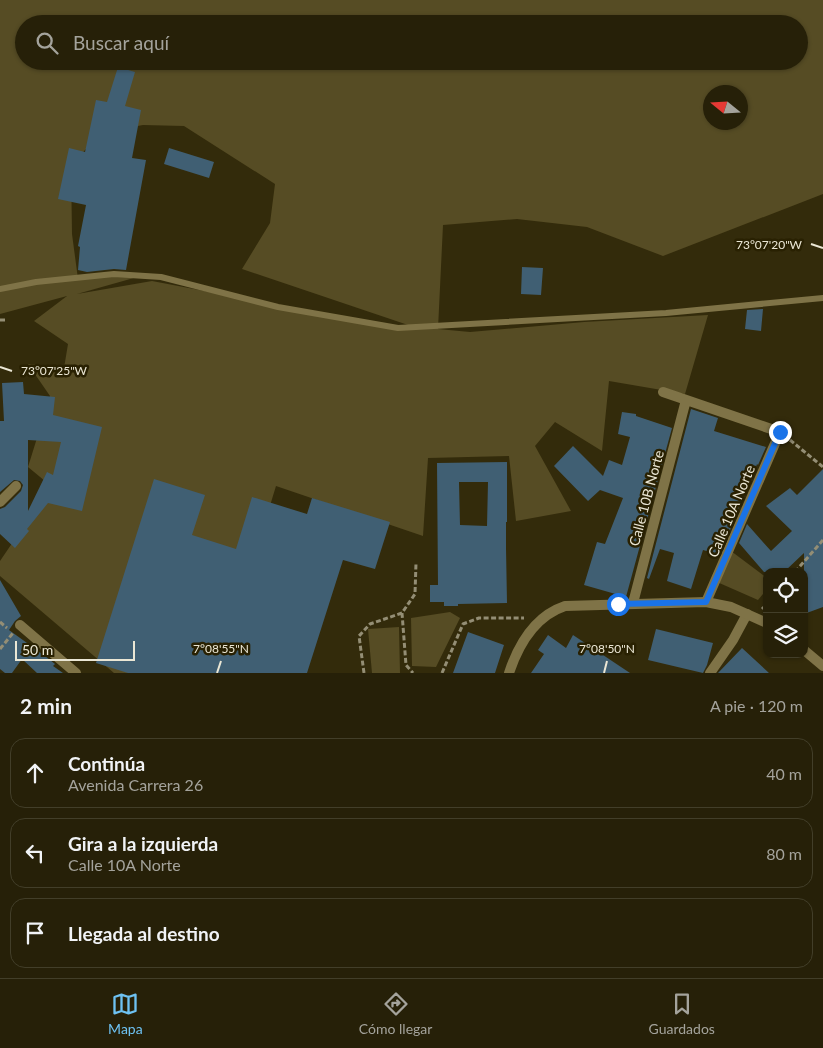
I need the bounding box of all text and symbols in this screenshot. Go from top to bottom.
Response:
search box [15,15,808,70]
icon: search [33,29,61,57]
text: Buscar aquí [73,31,169,54]
north arrow [703,85,748,130]
text: 73°07'20"W [736,237,803,252]
text: 73°07'25"W [21,363,88,378]
route end [769,421,792,444]
street label: Calle 10B Norte [625,448,667,548]
street label: Calle 10A Norte [704,462,758,560]
map controls [763,568,808,658]
button: locate [763,568,808,613]
route start [607,593,630,616]
button: layers [763,613,808,658]
scale bar [15,638,135,661]
text: 50 m [22,641,53,658]
text: 7°08'55"N [193,641,249,656]
text: 7°08'50"N [579,641,635,656]
text: 2 min [20,693,72,718]
text: A pie · 120 m [710,696,803,715]
text: Continúa [68,752,145,775]
icon: ahead [21,759,49,787]
text: 40 m [766,764,802,783]
text: Avenida Carrera 26 [68,775,203,794]
text: Gira a la izquierda [68,832,218,855]
icon: left [21,839,49,867]
text: 80 m [766,844,802,863]
text: Calle 10A Norte [68,855,181,874]
icon: arrive [21,919,49,947]
text: Llegada al destino [68,922,220,945]
tab: Mapa [108,990,143,1037]
tab: Cómo llegar [359,990,432,1037]
tab: Guardados [649,990,715,1037]

